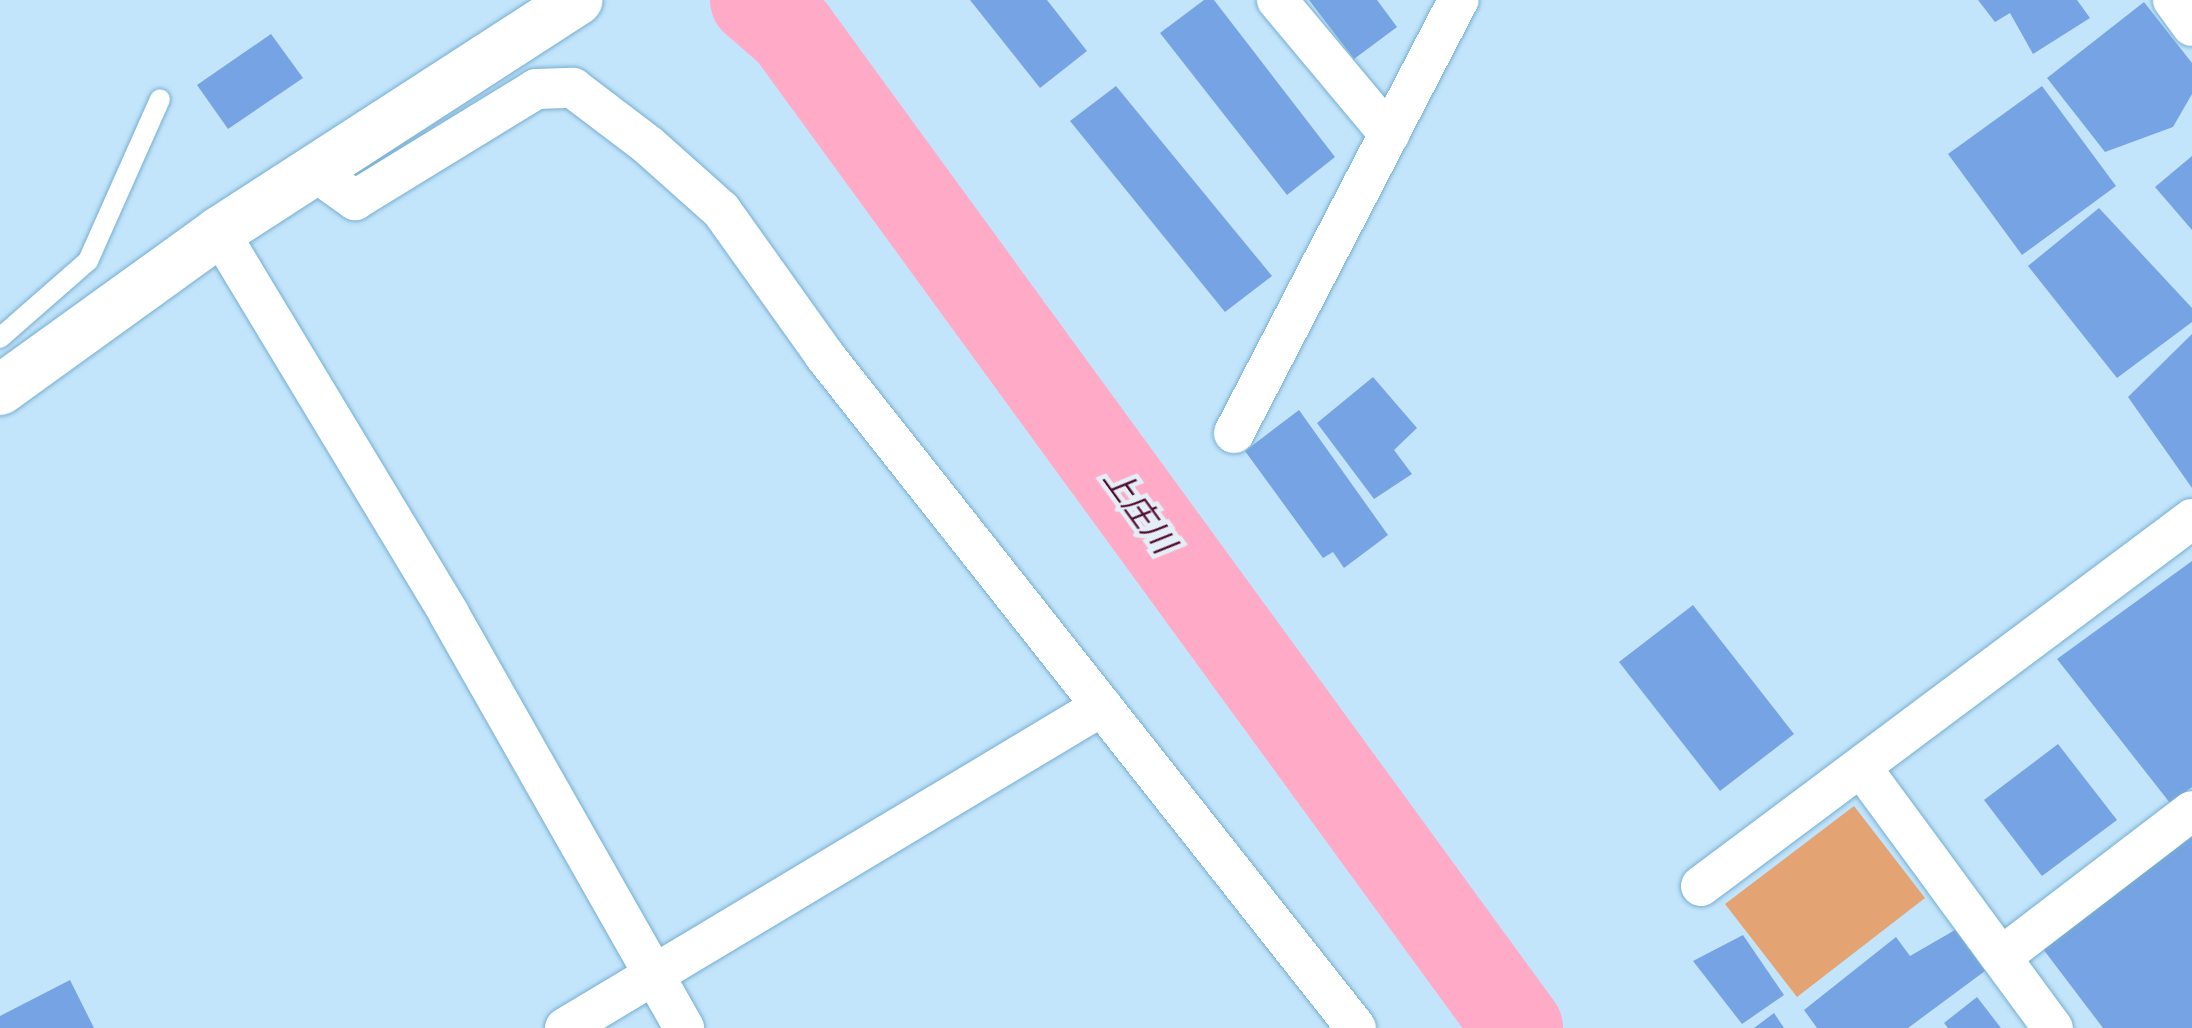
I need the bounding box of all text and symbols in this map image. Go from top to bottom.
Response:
water label: 上庄川 [1096,460,1184,560]

